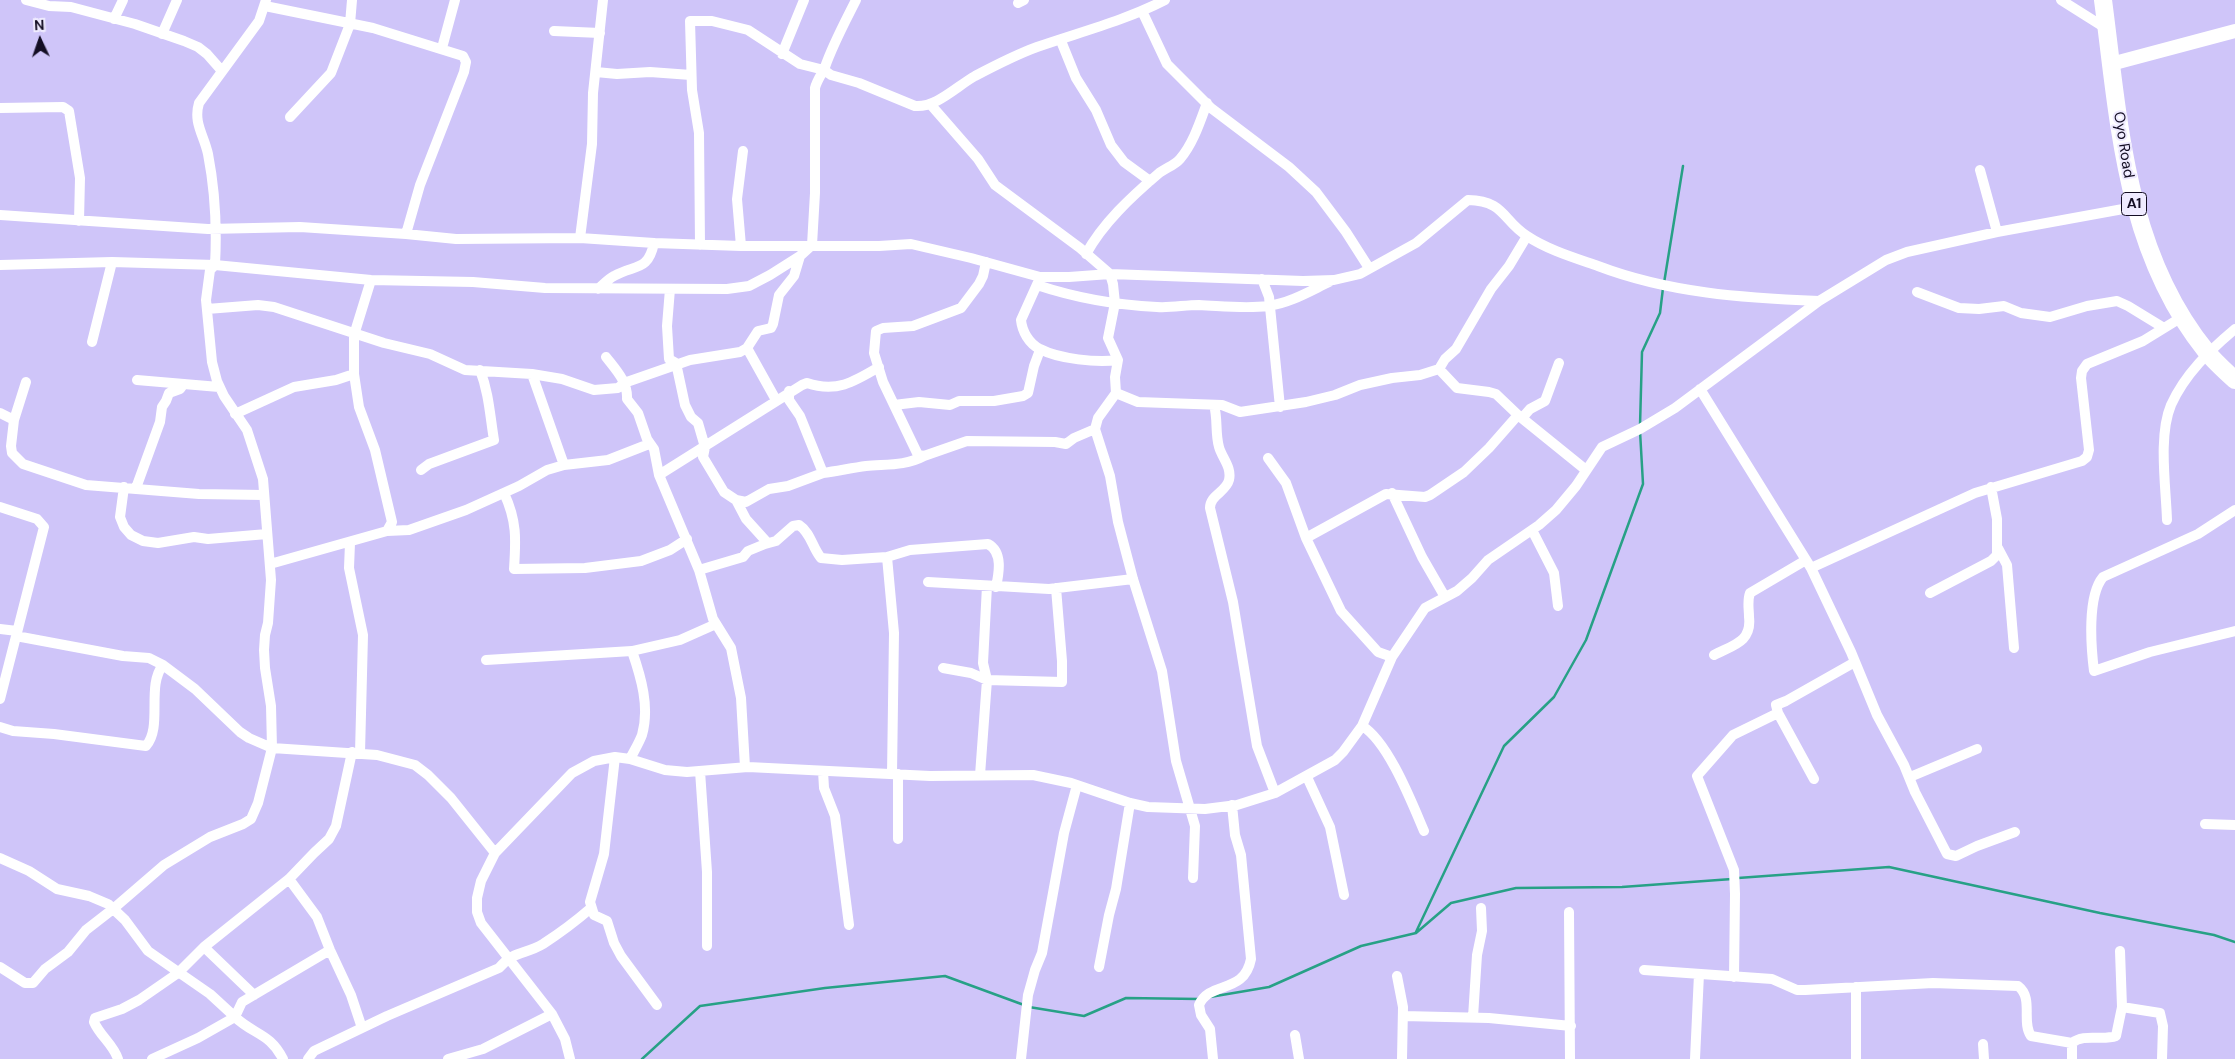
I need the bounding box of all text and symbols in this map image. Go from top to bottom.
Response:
north arrow [15,15,65,65]
text: N [34,16,45,34]
street label: Oyo Road [2109,110,2137,180]
road number: A1 [2122,192,2146,215]

